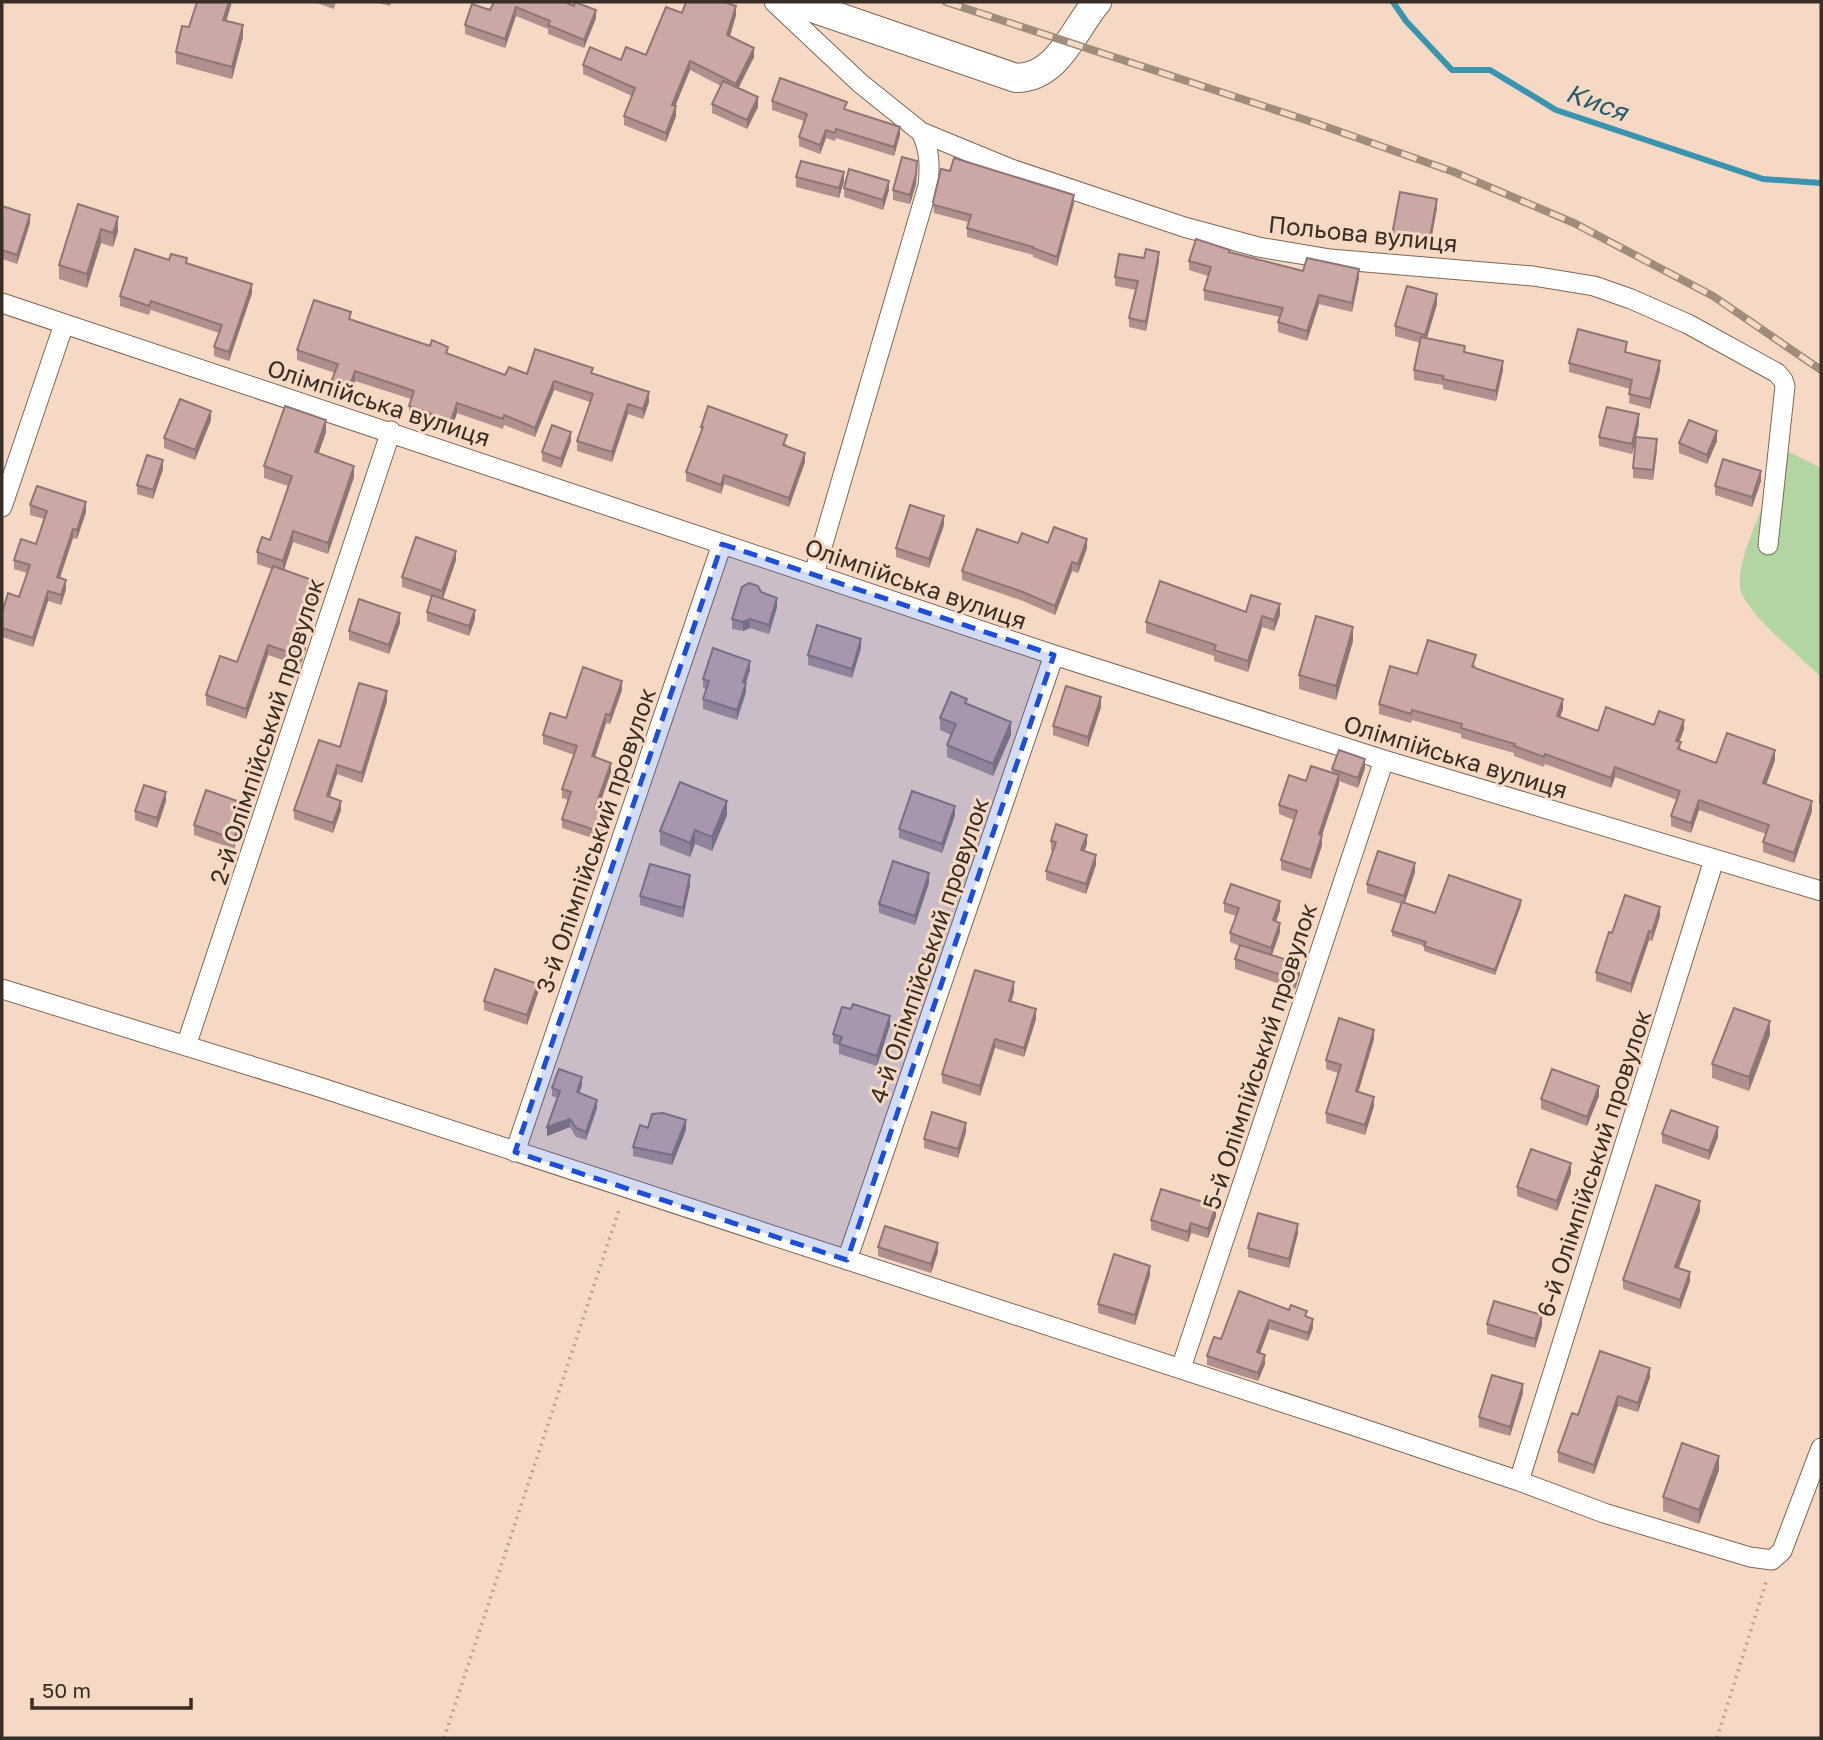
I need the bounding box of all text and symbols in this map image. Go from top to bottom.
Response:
water label: Кися [1562,77,1634,128]
street label: Польова вулиця [1267,209,1459,257]
street label: Олімпійська вулиця [264,352,494,452]
street label: Олімпійська вулиця [801,531,1031,635]
street label: 2-й Олімпійський провулок [203,574,329,888]
street label: 3-й Олімпійський провулок [529,683,661,996]
street label: Олімпійська вулиця [1341,708,1571,804]
street label: 4-й Олімпійський провулок [862,793,994,1107]
street label: 5-й Олімпійський провулок [1196,899,1322,1213]
street label: 6-й Олімпійський провулок [1530,1006,1656,1320]
scale bar [32,1666,191,1710]
text: 50 m [42,1677,91,1703]

